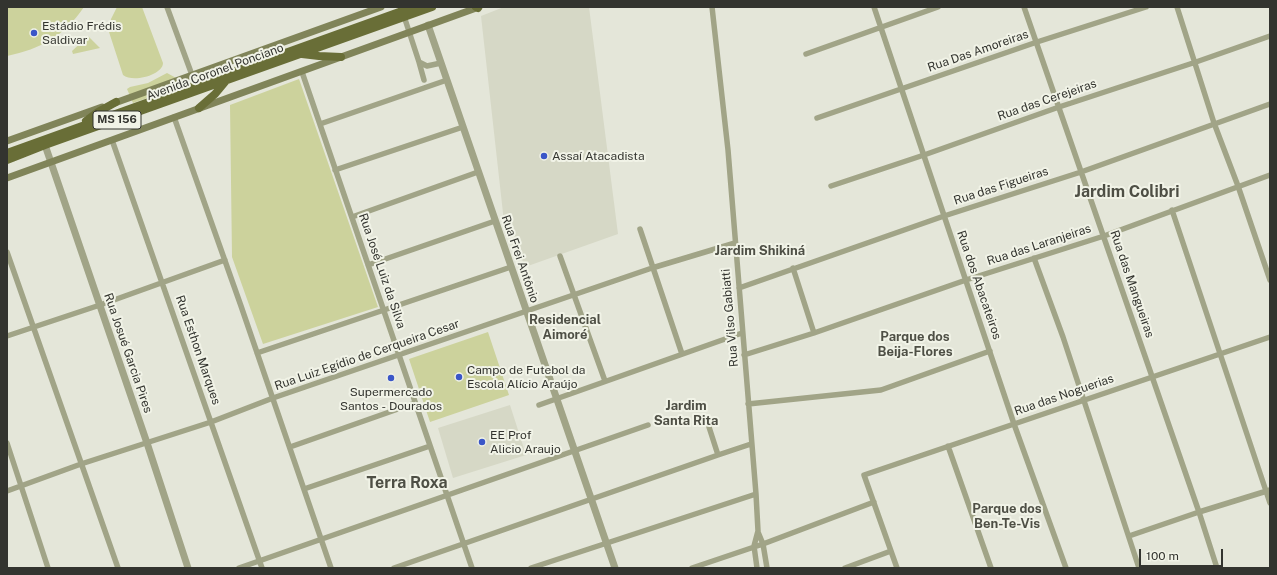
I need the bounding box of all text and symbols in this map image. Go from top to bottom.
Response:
place label: Estádio Frédis Saldivar [42,19,121,47]
street label: Rua Das Amoreiras [926,27,1030,75]
marker: Estádio Frédis Saldivar [29,28,39,38]
street label: Avenida Coronel Ponciano [144,40,286,104]
street label: Rua das Cerejeiras [996,76,1098,124]
road number: MS 156 [93,111,141,129]
place label: Assaí Atacadista [552,149,645,163]
marker: Assaí Atacadista [539,151,549,161]
street label: Rua das Figueiras [952,164,1050,208]
district label: Jardim Colibri [1075,182,1179,202]
street label: Rua José Luiz da Silva [355,211,409,331]
street label: Rua Frei Antônio [498,213,542,305]
street label: Rua das Laranjeiras [985,221,1093,269]
street label: Rua das Mangueiras [1107,228,1157,340]
street label: Rua dos Abacateiros [954,229,1004,341]
district label: Jardim Shikiná [715,243,805,259]
street label: Rua Vilso Gabiatti [719,268,741,368]
street label: Rua Josué Garcia Pires [101,291,155,415]
street label: Rua Esthon Marques [173,293,223,407]
district label: Residencial Aimoré [529,312,601,343]
street label: Rua Luiz Egídio de Cerqueira Cesar [273,317,461,393]
district label: Parque dos Beija-Flores [877,329,953,360]
place label: Campo de Futebol da Escola Alício Araújo [467,363,585,391]
street label: Rua das Noguerias [1012,371,1116,419]
marker: Campo de Futebol da Escola Alício Araújo [454,372,464,382]
marker: Supermercado Santos - Dourados [386,373,396,383]
place label: Supermercado Santos - Dourados [340,385,442,413]
district label: Jardim Santa Rita [654,398,718,429]
place label: EE Prof Alicio Araujo [490,428,561,456]
marker: EE Prof Alicio Araujo [477,437,487,447]
district label: Terra Roxa [366,473,448,493]
district label: Parque dos Ben-Te-Vis [972,501,1042,532]
scale bar [1141,541,1225,567]
text: 100 m [1146,549,1179,563]

